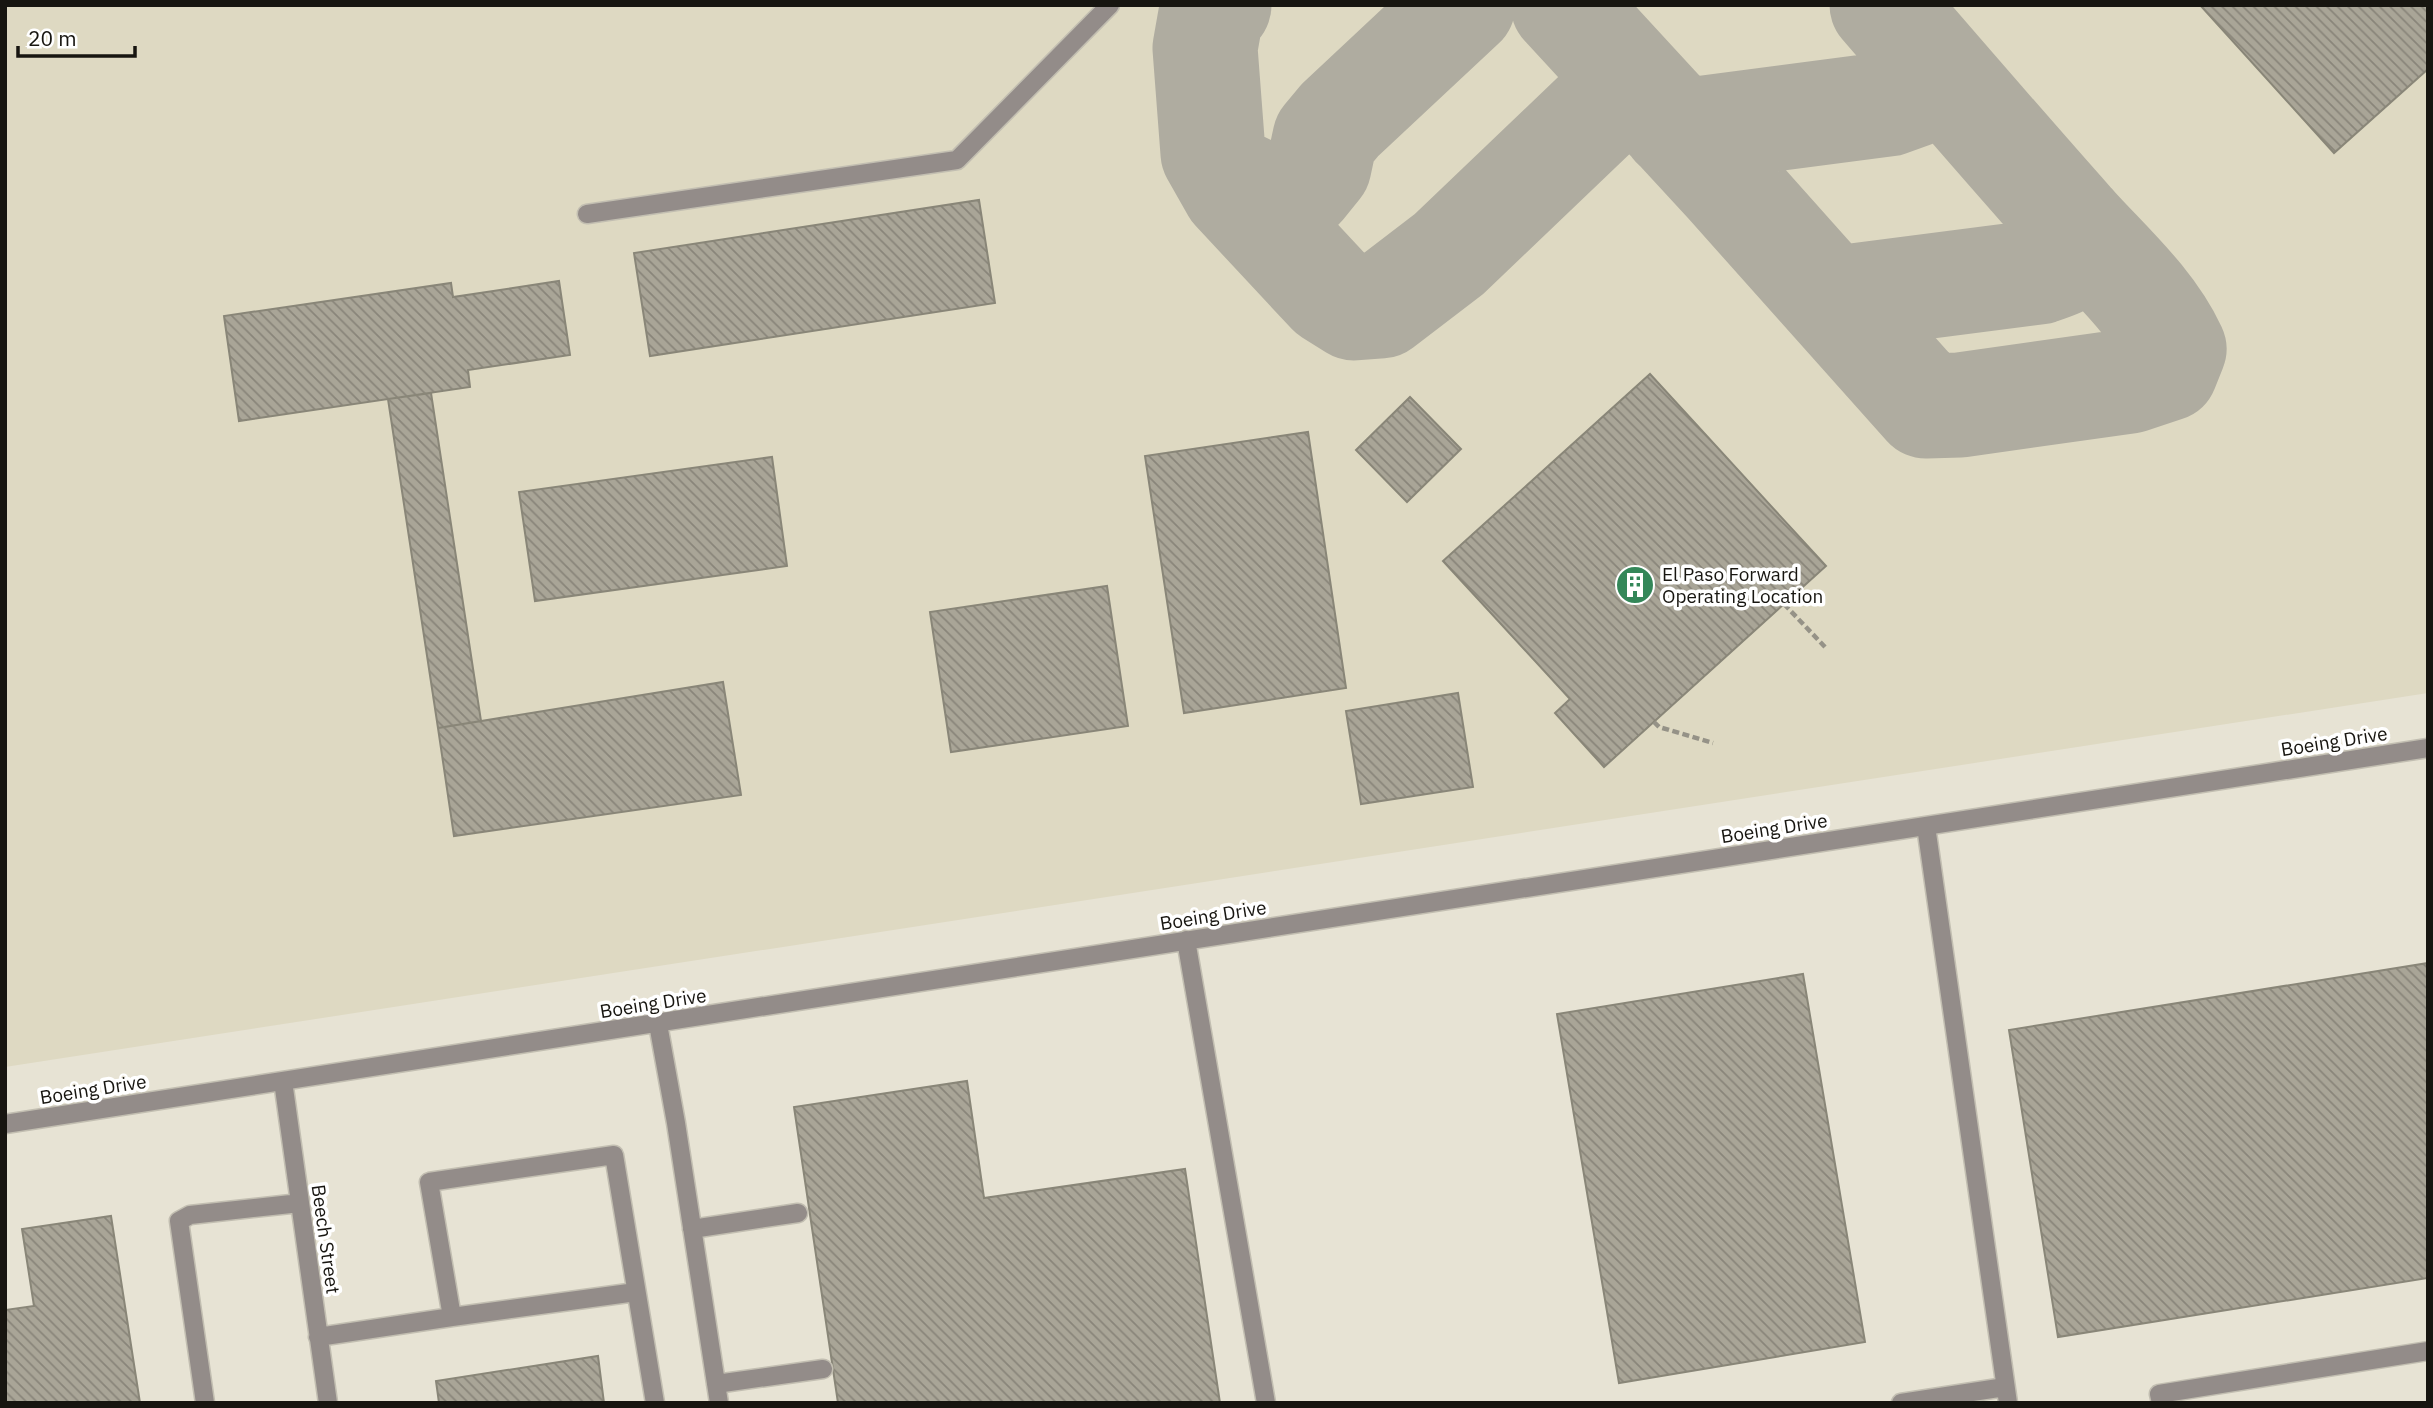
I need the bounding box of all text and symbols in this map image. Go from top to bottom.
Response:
scale bar [18,14,135,58]
text: 20 m [28,24,77,52]
place label: El Paso Forward Operating Location [1662,562,1823,608]
building icon: El Paso Forward Operating Location [1614,564,1656,606]
street label: Boeing Drive [2279,721,2389,761]
street label: Boeing Drive [1719,808,1829,848]
street label: Boeing Drive [1158,895,1268,935]
street label: Boeing Drive [598,983,708,1023]
street label: Boeing Drive [38,1069,148,1109]
street label: Beech Street [306,1183,346,1295]

